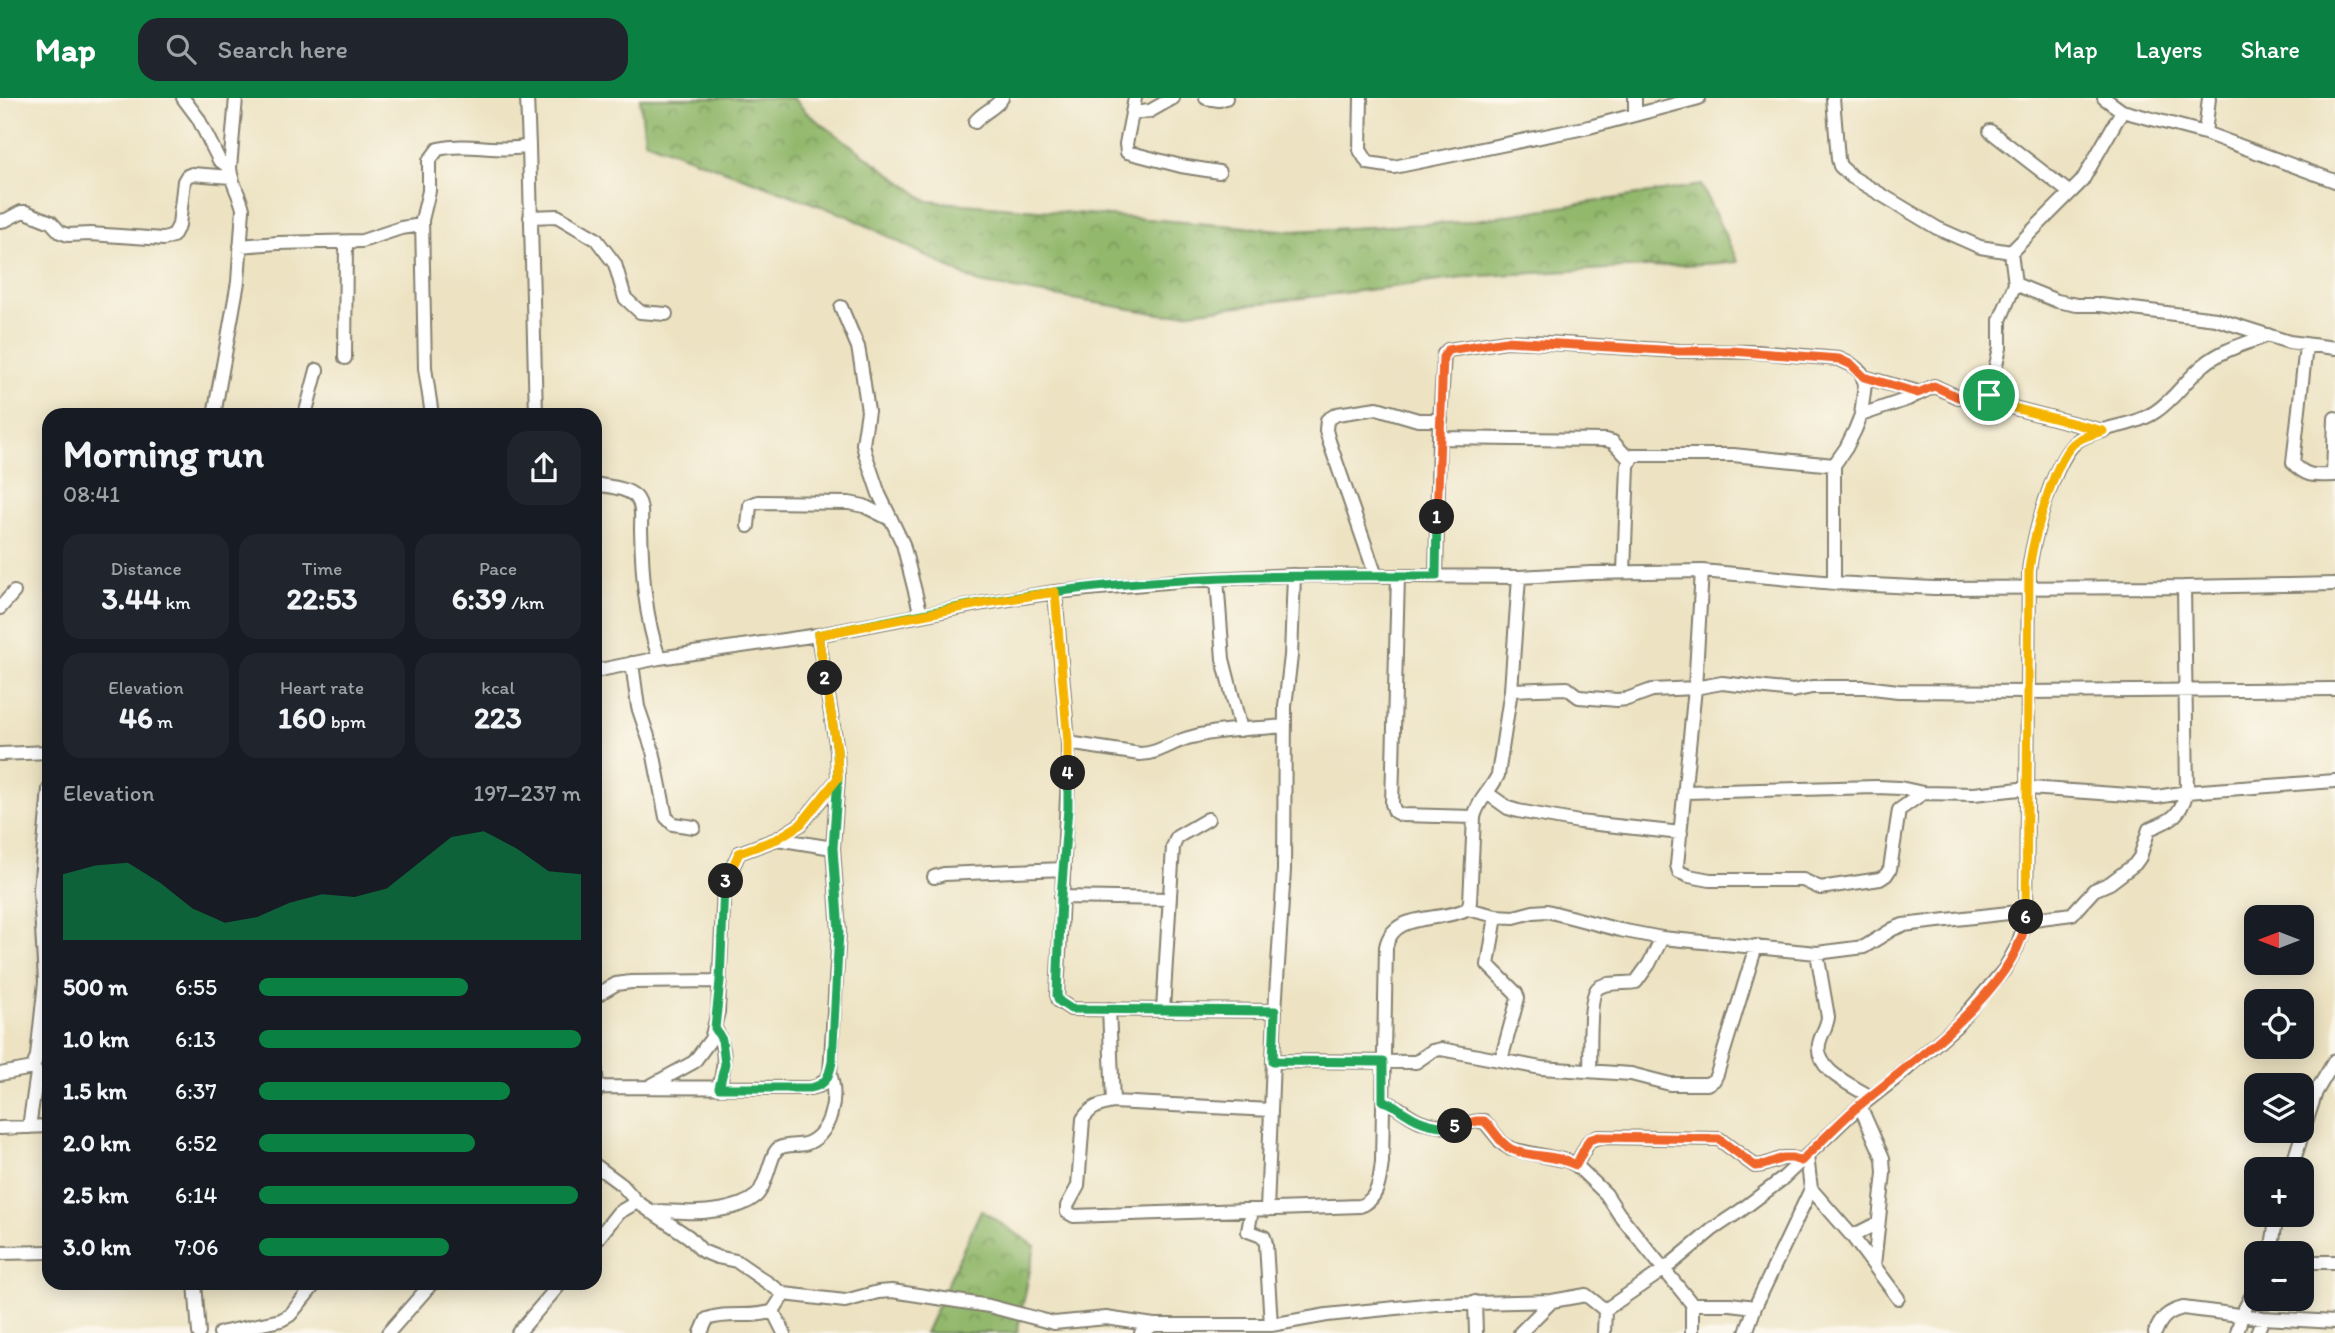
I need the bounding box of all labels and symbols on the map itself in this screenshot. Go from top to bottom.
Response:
pin [1959,365,2019,425]
pin: 1 [1420,500,1454,534]
pin: 2 [808,660,842,696]
pin: 4 [1050,756,1086,790]
pin: 3 [708,864,744,898]
pin: 6 [2008,900,2044,934]
north arrow [2244,905,2314,975]
pin: 5 [1438,1108,1472,1144]

